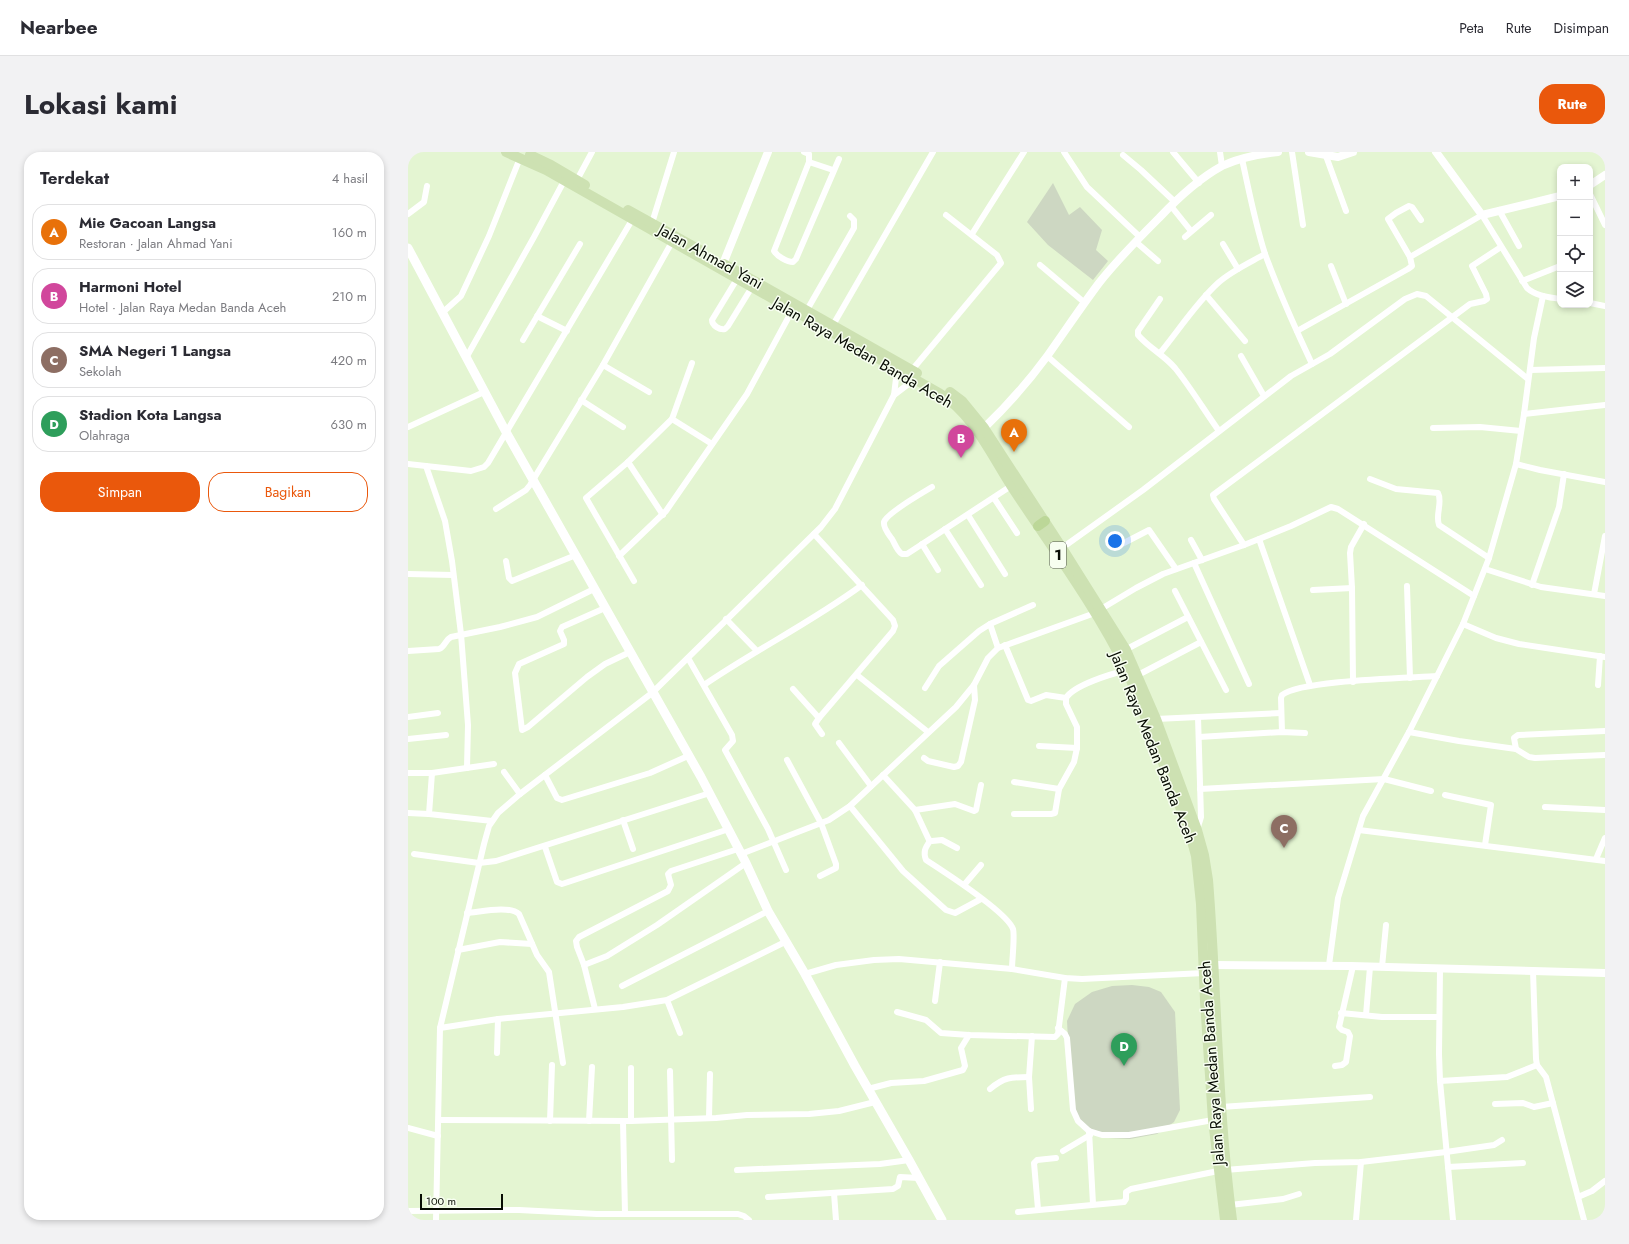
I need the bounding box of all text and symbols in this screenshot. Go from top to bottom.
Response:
text: Nearbee [20,14,98,41]
text: Peta [1459,18,1484,38]
text: Rute [1506,18,1532,38]
text: Disimpan [1554,18,1609,38]
text: Lokasi kami [24,84,177,125]
button: Rute [1539,84,1605,124]
map controls [1557,164,1593,308]
button: + [1557,164,1593,200]
text: Terdekat [40,166,109,190]
text: 4 hasil [332,169,368,188]
button: − [1557,200,1593,236]
text: Mie Gacoan Langsa [79,212,216,234]
street label: Jalan Ahmad Yani [652,217,767,295]
text: A [49,223,59,242]
text: 160 m [332,223,367,242]
text: Restoran · Jalan Ahmad Yani [79,234,233,253]
button: locate [1557,236,1593,272]
button: layers [1557,272,1593,308]
text: Harmoni Hotel [79,276,182,298]
text: B [50,287,58,306]
text: 210 m [332,287,367,306]
street label: Jalan Raya Medan Banda Aceh [767,290,957,414]
text: Hotel · Jalan Raya Medan Banda Aceh [79,298,286,317]
text: SMA Negeri 1 Langsa [79,340,231,362]
text: C [49,351,59,370]
text: 420 m [330,351,367,370]
text: Sekolah [79,362,122,381]
text: Stadion Kota Langsa [79,404,222,426]
text: D [49,415,59,434]
text: 630 m [331,415,367,434]
pin: A [1001,419,1027,452]
pin: B [948,425,974,458]
text: Olahraga [79,426,130,445]
button: Simpan [40,472,200,512]
button: Bagikan [208,472,368,512]
your location [1105,531,1125,551]
road number: 1 [1050,542,1066,568]
street label: Jalan Raya Medan Banda Aceh [1104,646,1203,847]
pin: C [1271,815,1297,848]
street label: Jalan Raya Medan Banda Aceh [1193,960,1230,1168]
pin: D [1111,1033,1137,1066]
scale bar [420,1192,503,1211]
text: 100 m [426,1193,456,1209]

